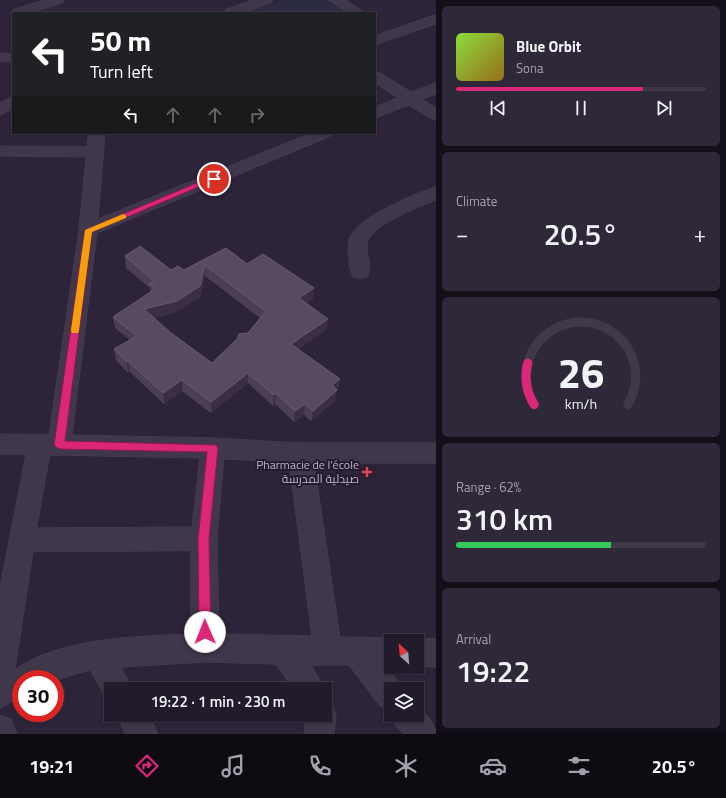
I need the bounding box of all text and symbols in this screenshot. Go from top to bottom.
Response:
text: 50 m [90,19,151,62]
icon: left [24,28,76,80]
text: Blue Orbit [516,35,581,58]
text: Turn left [90,58,153,85]
text: Sona [516,58,543,78]
icon: previous [487,97,509,119]
icon: pause [570,97,592,119]
icon: next [653,97,675,119]
icon: left [120,104,142,126]
icon: ahead [162,104,184,126]
icon: ahead [204,104,226,126]
icon: right [246,104,268,126]
pin [197,162,231,196]
icon: arrive [203,168,225,190]
text: Climate [456,191,497,211]
text: 20.5° [544,211,618,257]
text: − [456,217,468,251]
text: + [694,217,706,251]
text: 26 [558,341,604,404]
text: km/h [565,393,597,415]
place label: Pharmacie de l'école صيدلية المدرسة [256,455,359,488]
marker: Pharmacie de l'école صيدلية المدرسة [362,467,372,477]
text: Range · 62% [456,477,521,497]
text: 310 km [456,496,553,542]
position arrow [184,611,226,653]
text: Arrival [456,629,491,649]
north arrow [384,634,424,674]
map controls [384,634,424,722]
text: 19:22 [456,648,530,694]
speed limit sign: 30 [12,670,64,722]
button: layers [384,682,424,722]
text: 19:22 · 1 min · 230 m [151,690,285,713]
icon: directions [133,752,161,780]
icon: music [219,752,247,780]
icon: phone [306,752,334,780]
icon: climate [392,752,420,780]
icon: car [479,752,507,780]
icon: filters [565,752,593,780]
text: 19:21 [29,753,74,780]
text: 20.5° [652,753,697,780]

